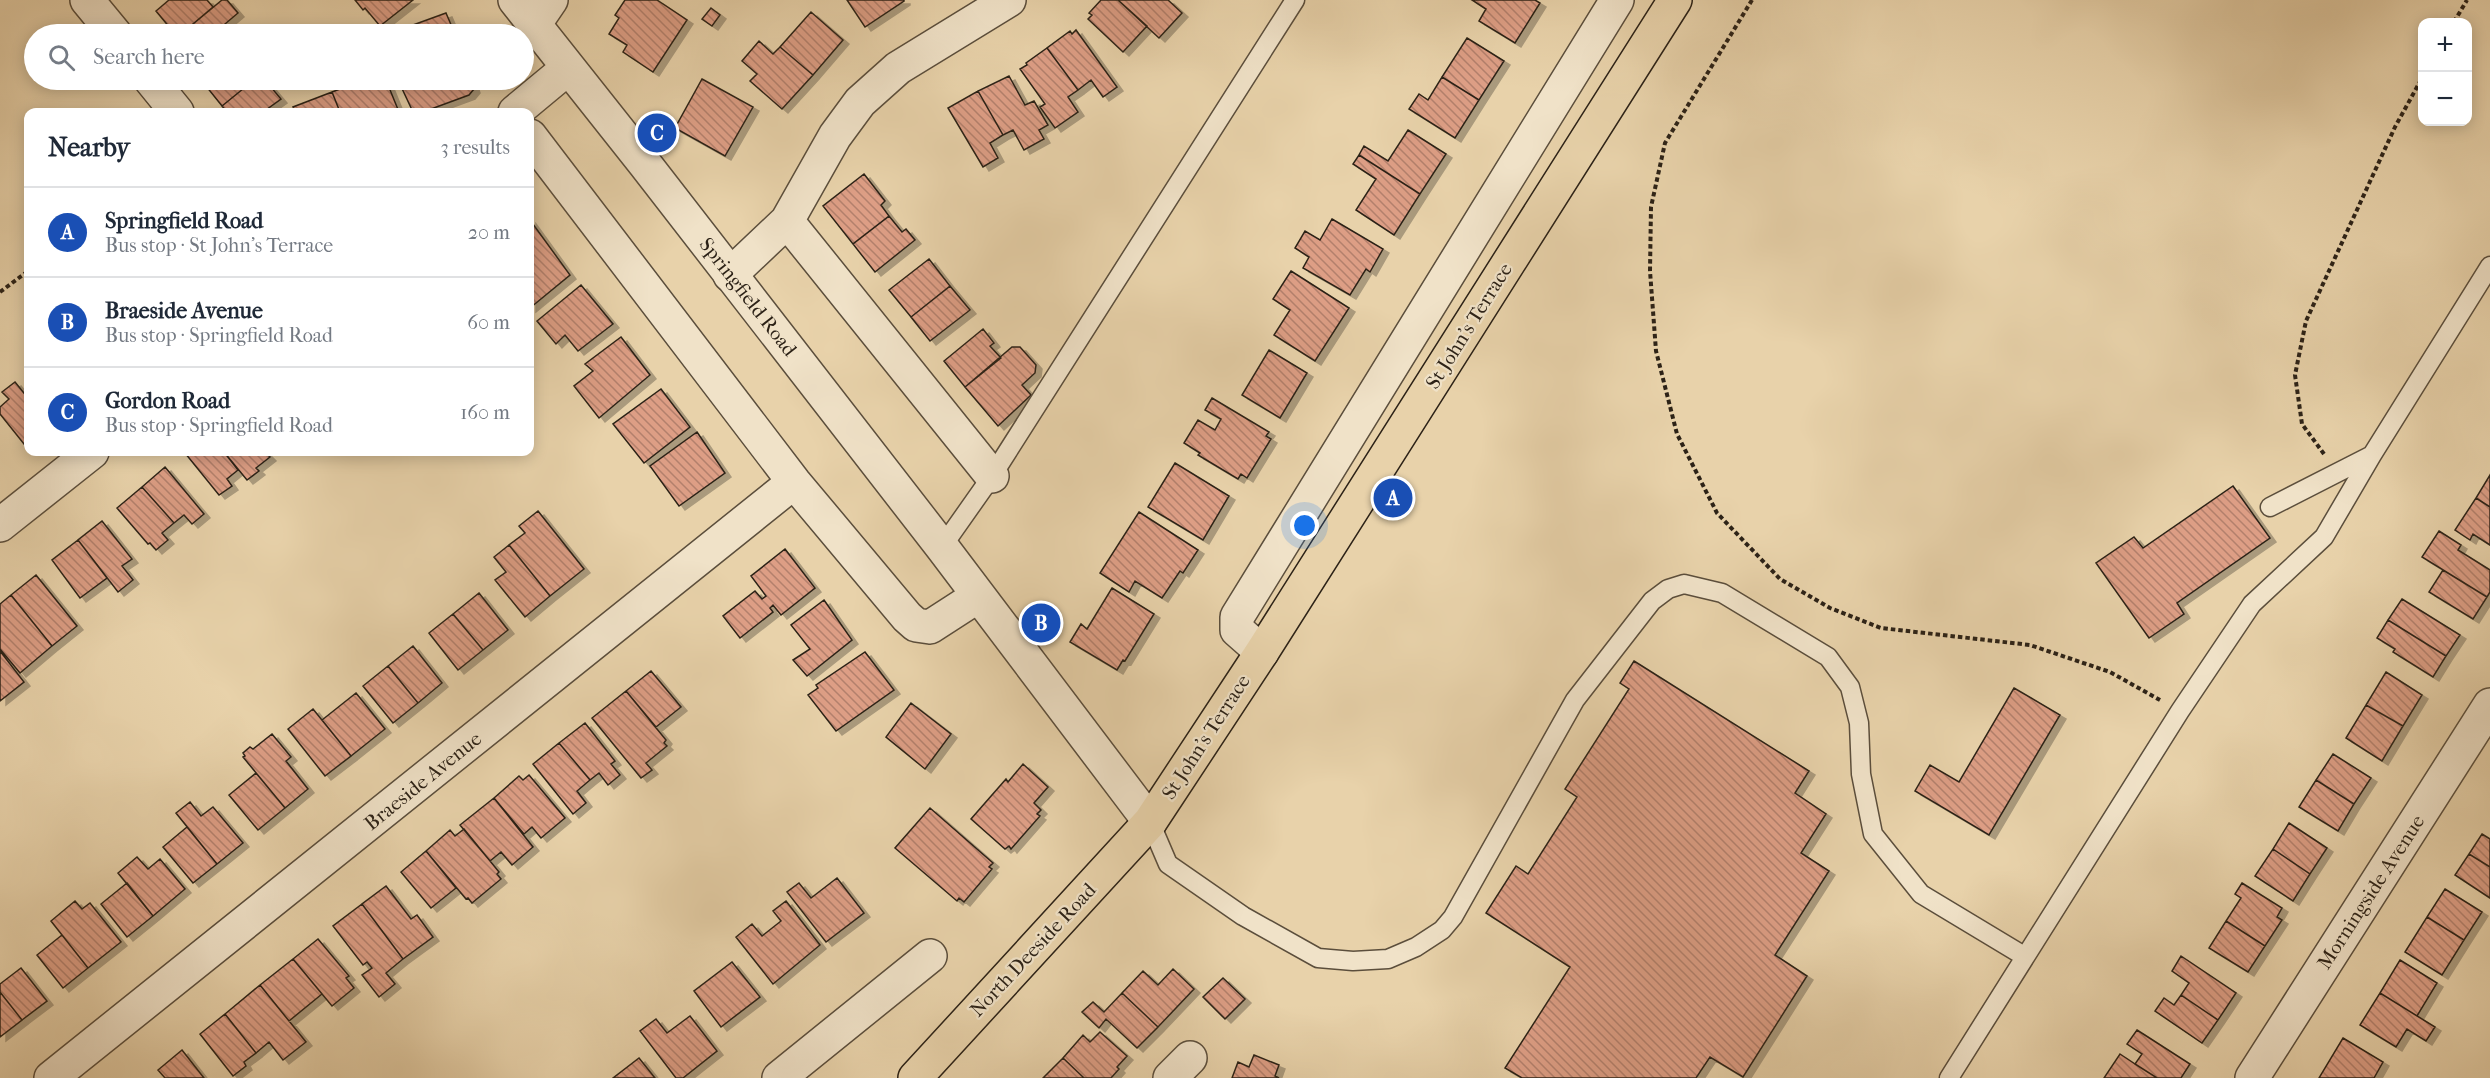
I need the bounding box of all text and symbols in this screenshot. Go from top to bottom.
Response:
map controls [2418,18,2472,126]
button: + [2418,18,2472,72]
search box [24,24,534,90]
icon: search [45,41,78,74]
text: Search here [93,44,205,70]
button: − [2418,72,2472,126]
pin: C [638,110,676,156]
text: Nearby [48,132,130,163]
text: 3 results [441,136,510,159]
text: Springfield Road [105,208,263,234]
text: A [61,221,74,244]
text: 20 m [468,221,510,244]
street label: Springfield Road [695,233,802,362]
text: Bus stop · St John's Terrace [105,234,333,257]
street label: St John's Terrace [1421,259,1517,393]
text: Braeside Avenue [105,298,263,324]
text: B [61,311,74,334]
text: 60 m [467,311,510,334]
text: Bus stop · Springfield Road [105,324,333,347]
text: Gordon Road [105,388,230,414]
text: C [61,401,74,424]
text: 160 m [460,401,510,424]
text: Bus stop · Springfield Road [105,414,333,437]
pin: A [1374,476,1412,520]
your location [1290,511,1319,540]
pin: B [1022,600,1060,646]
street label: St John's Terrace [1157,670,1255,804]
street label: Braeside Avenue [360,727,486,835]
street label: Morningside Avenue [2313,811,2429,973]
street label: North Deeside Road [965,878,1101,1021]

